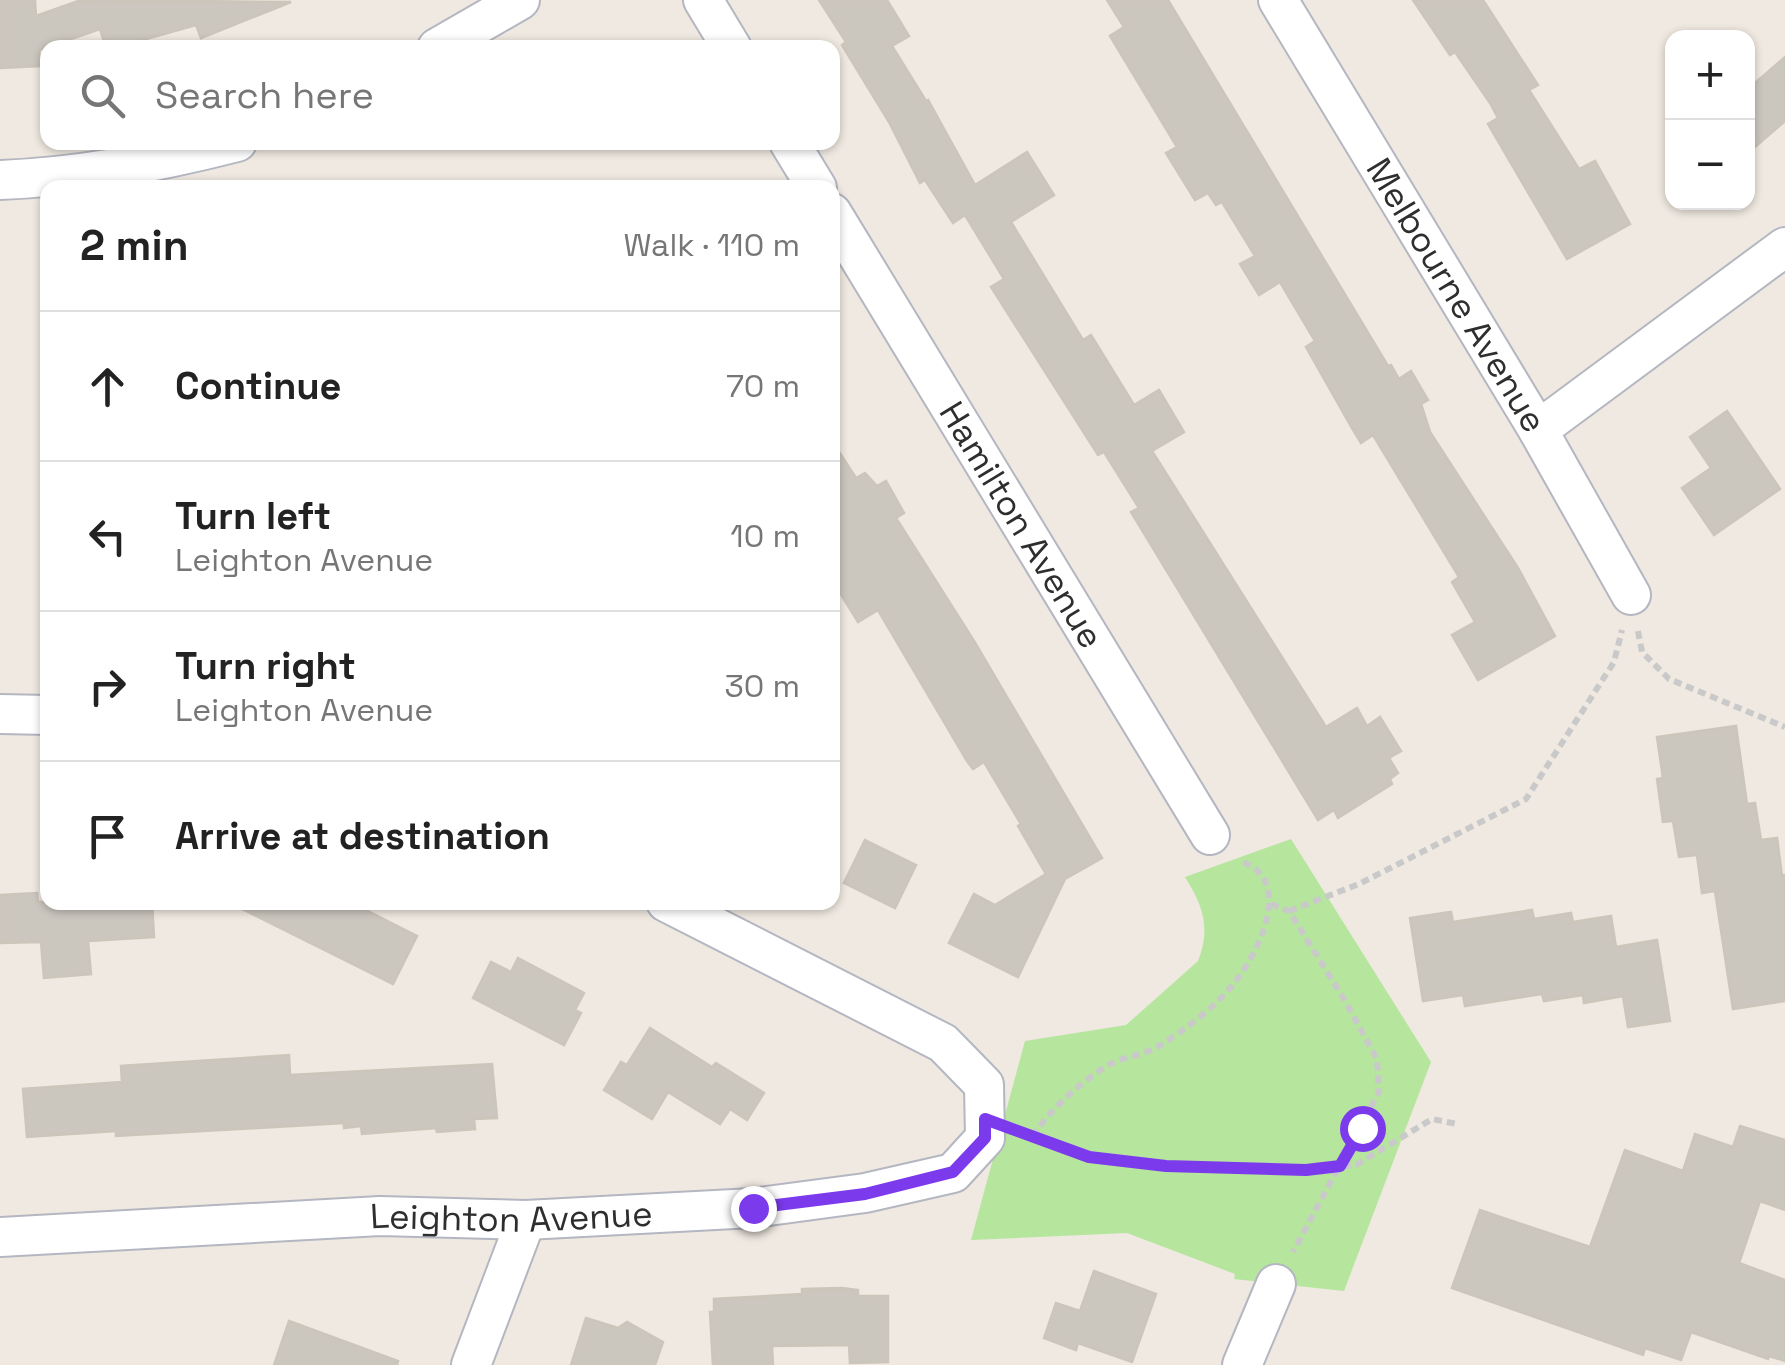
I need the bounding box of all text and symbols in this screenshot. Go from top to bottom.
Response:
map controls [1665,30,1755,210]
button: + [1665,30,1755,120]
search box [40,40,840,150]
icon: search [75,68,130,123]
text: Search here [155,71,374,119]
button: − [1665,120,1755,210]
street label: Melbourne Avenue [1357,150,1556,440]
text: 2 min [80,219,189,272]
text: Walk · 110 m [623,225,800,265]
icon: ahead [80,359,135,414]
text: Continue [175,362,341,410]
text: 70 m [726,366,800,406]
street label: Hamilton Avenue [930,393,1113,656]
text: Turn left [175,492,331,540]
icon: left [80,509,135,564]
text: 10 m [730,516,800,556]
text: Leighton Avenue [175,540,433,580]
text: Turn right [175,642,356,690]
icon: right [80,659,135,714]
text: 30 m [724,666,800,706]
text: Leighton Avenue [175,690,433,730]
icon: arrive [80,809,135,864]
text: Arrive at destination [175,812,550,860]
route start [1340,1106,1386,1152]
route end [731,1186,777,1232]
street label: Leighton Avenue [369,1191,654,1242]

